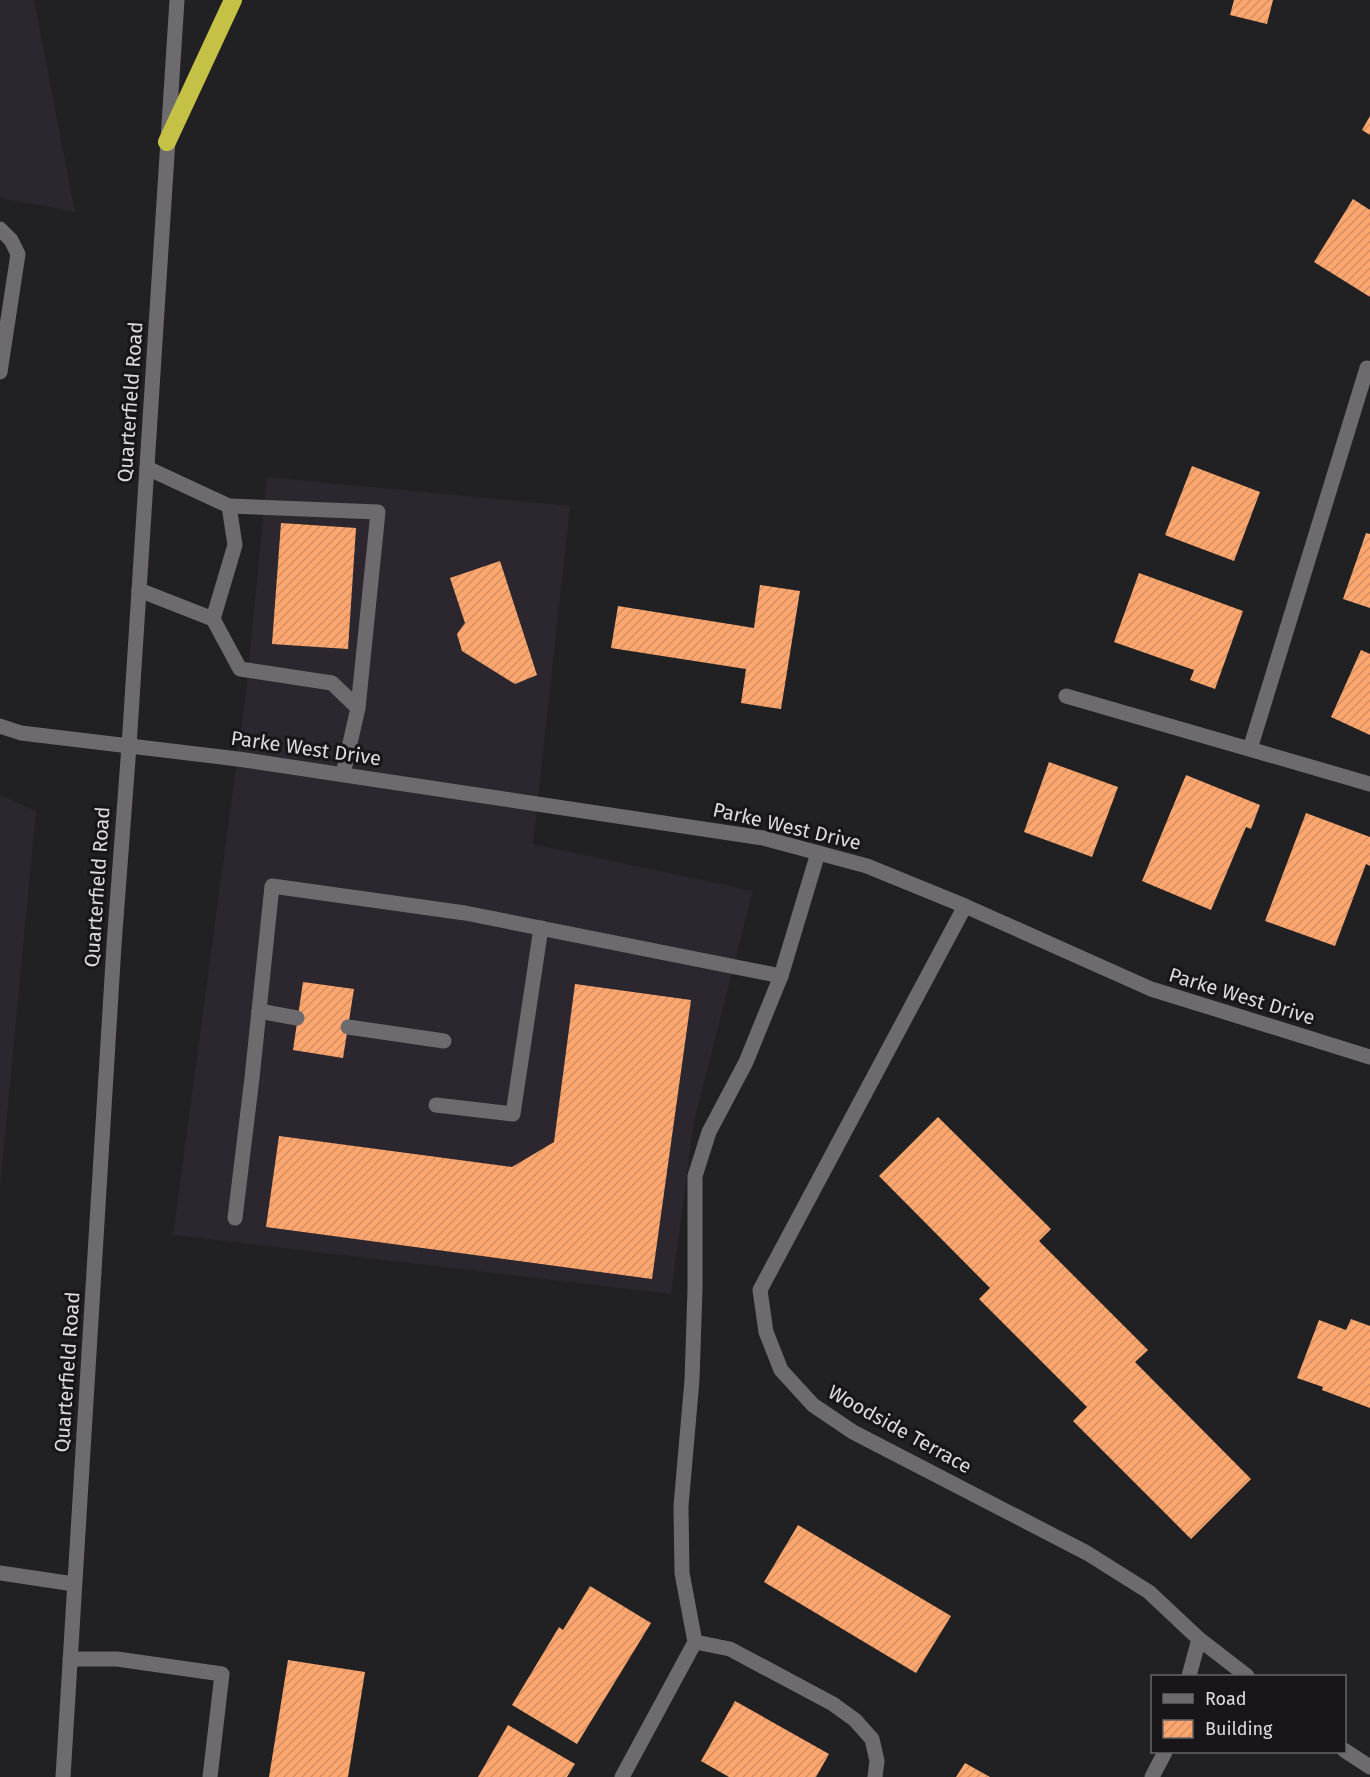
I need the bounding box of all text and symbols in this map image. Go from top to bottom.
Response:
street label: Quarterfield Road [112,321,148,483]
street label: Parke West Drive [229,726,383,770]
street label: Parke West Drive [711,797,863,855]
street label: Quarterfield Road [79,806,115,968]
street label: Parke West Drive [1166,962,1318,1030]
street label: Quarterfield Road [49,1291,85,1453]
street label: Woodside Terrace [824,1380,976,1478]
legend [1151,1675,1346,1753]
text: Road [1205,1688,1247,1710]
text: Building [1205,1718,1273,1740]

